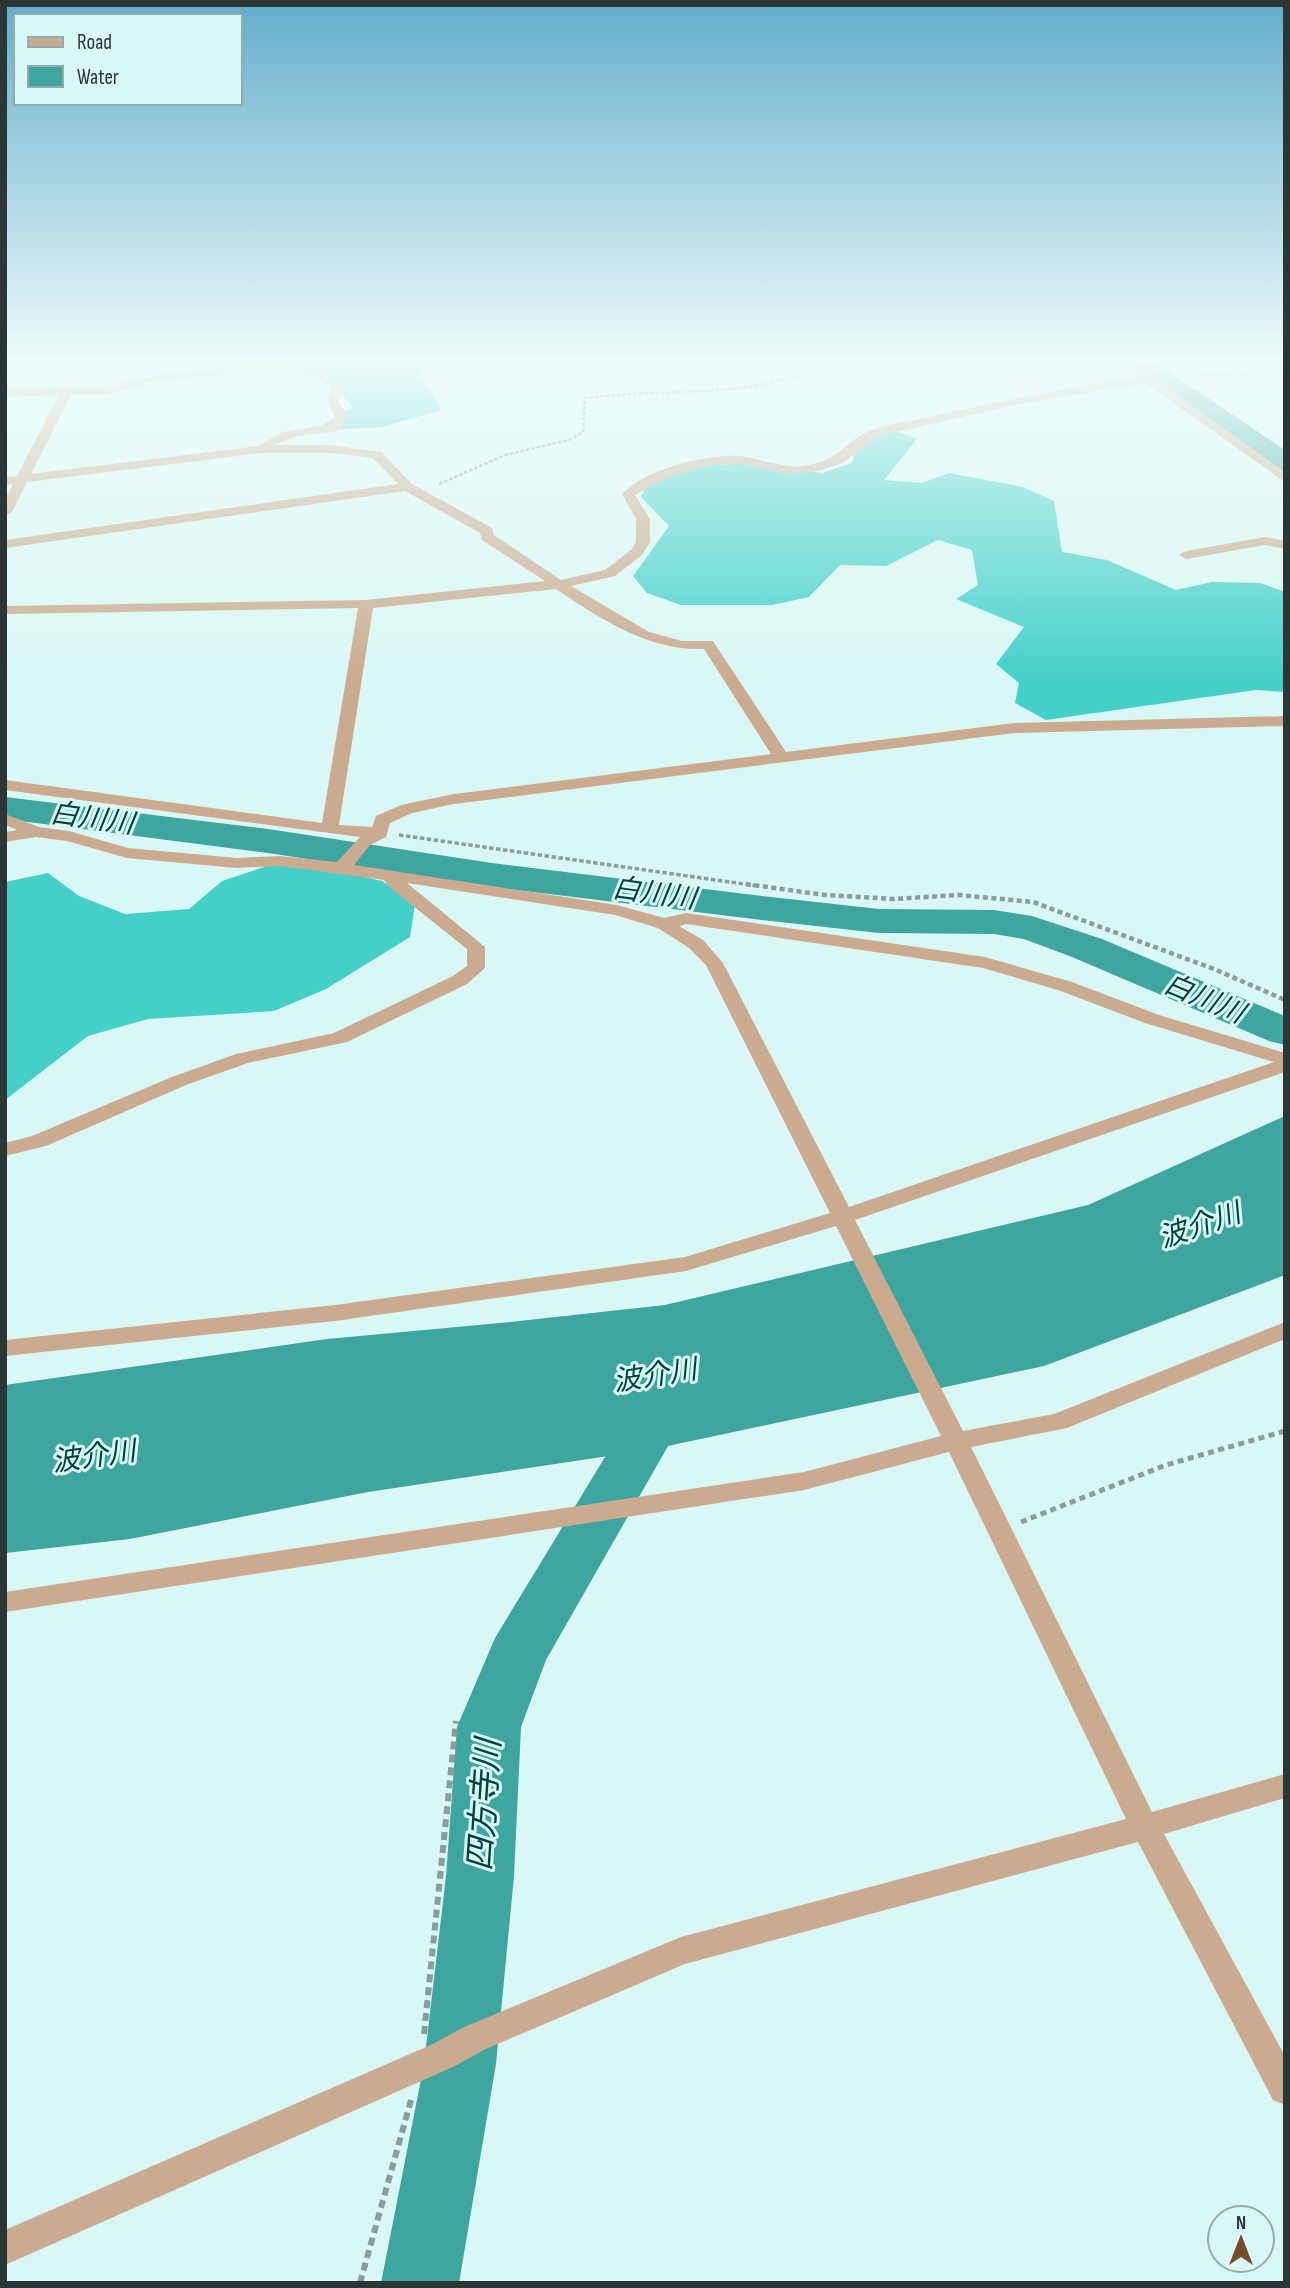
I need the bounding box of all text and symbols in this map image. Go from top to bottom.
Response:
legend [14,14,242,105]
text: Road [77,30,112,55]
text: Water [77,65,119,90]
water label: 白川川 [48,797,139,842]
water label: 白川川 [610,872,701,917]
water label: 白川川 [1159,967,1252,1032]
water label: 波介川 [1155,1196,1248,1255]
water label: 波介川 [611,1353,702,1399]
water label: 波介川 [50,1434,141,1479]
water label: 四方寺川 [460,1735,510,1872]
north arrow [1206,2204,1276,2274]
text: N [1236,2212,1246,2235]

